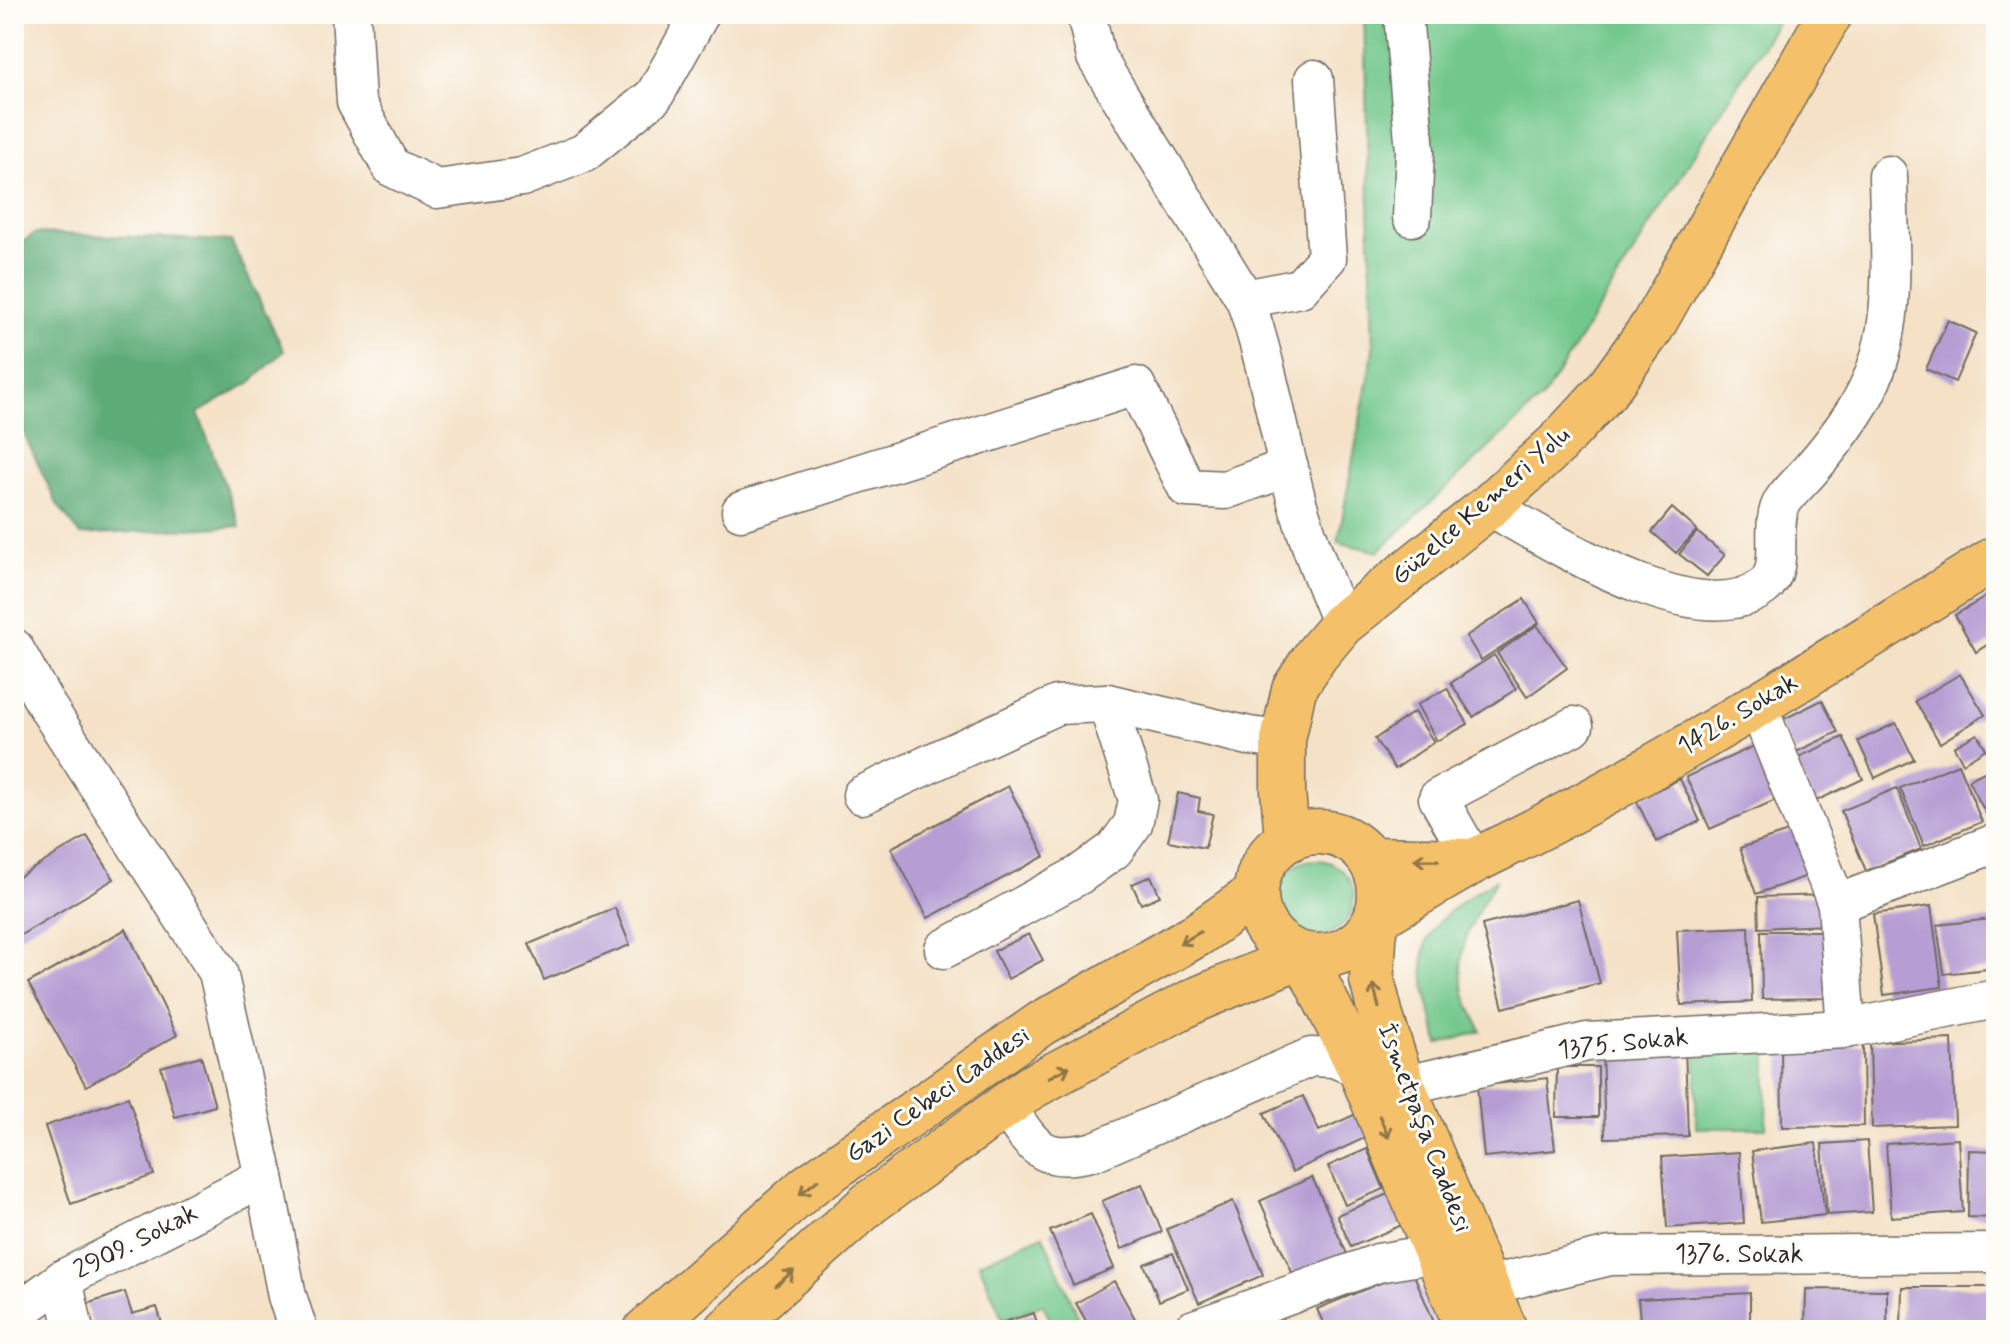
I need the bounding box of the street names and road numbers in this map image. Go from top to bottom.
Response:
street label: Güzelce Kemeri Yolu [1384,419,1578,593]
street label: 1426. Sokak [1672,666,1804,764]
street label: Gazi Cebeci Caddesi [839,1019,1037,1171]
street label: İsmetpaşa Caddesi [1369,1019,1479,1237]
street label: 1375. Sokak [1556,1020,1690,1068]
street label: 2909. Sokak [68,1196,204,1288]
street label: 1376. Sokak [1675,1238,1803,1272]

